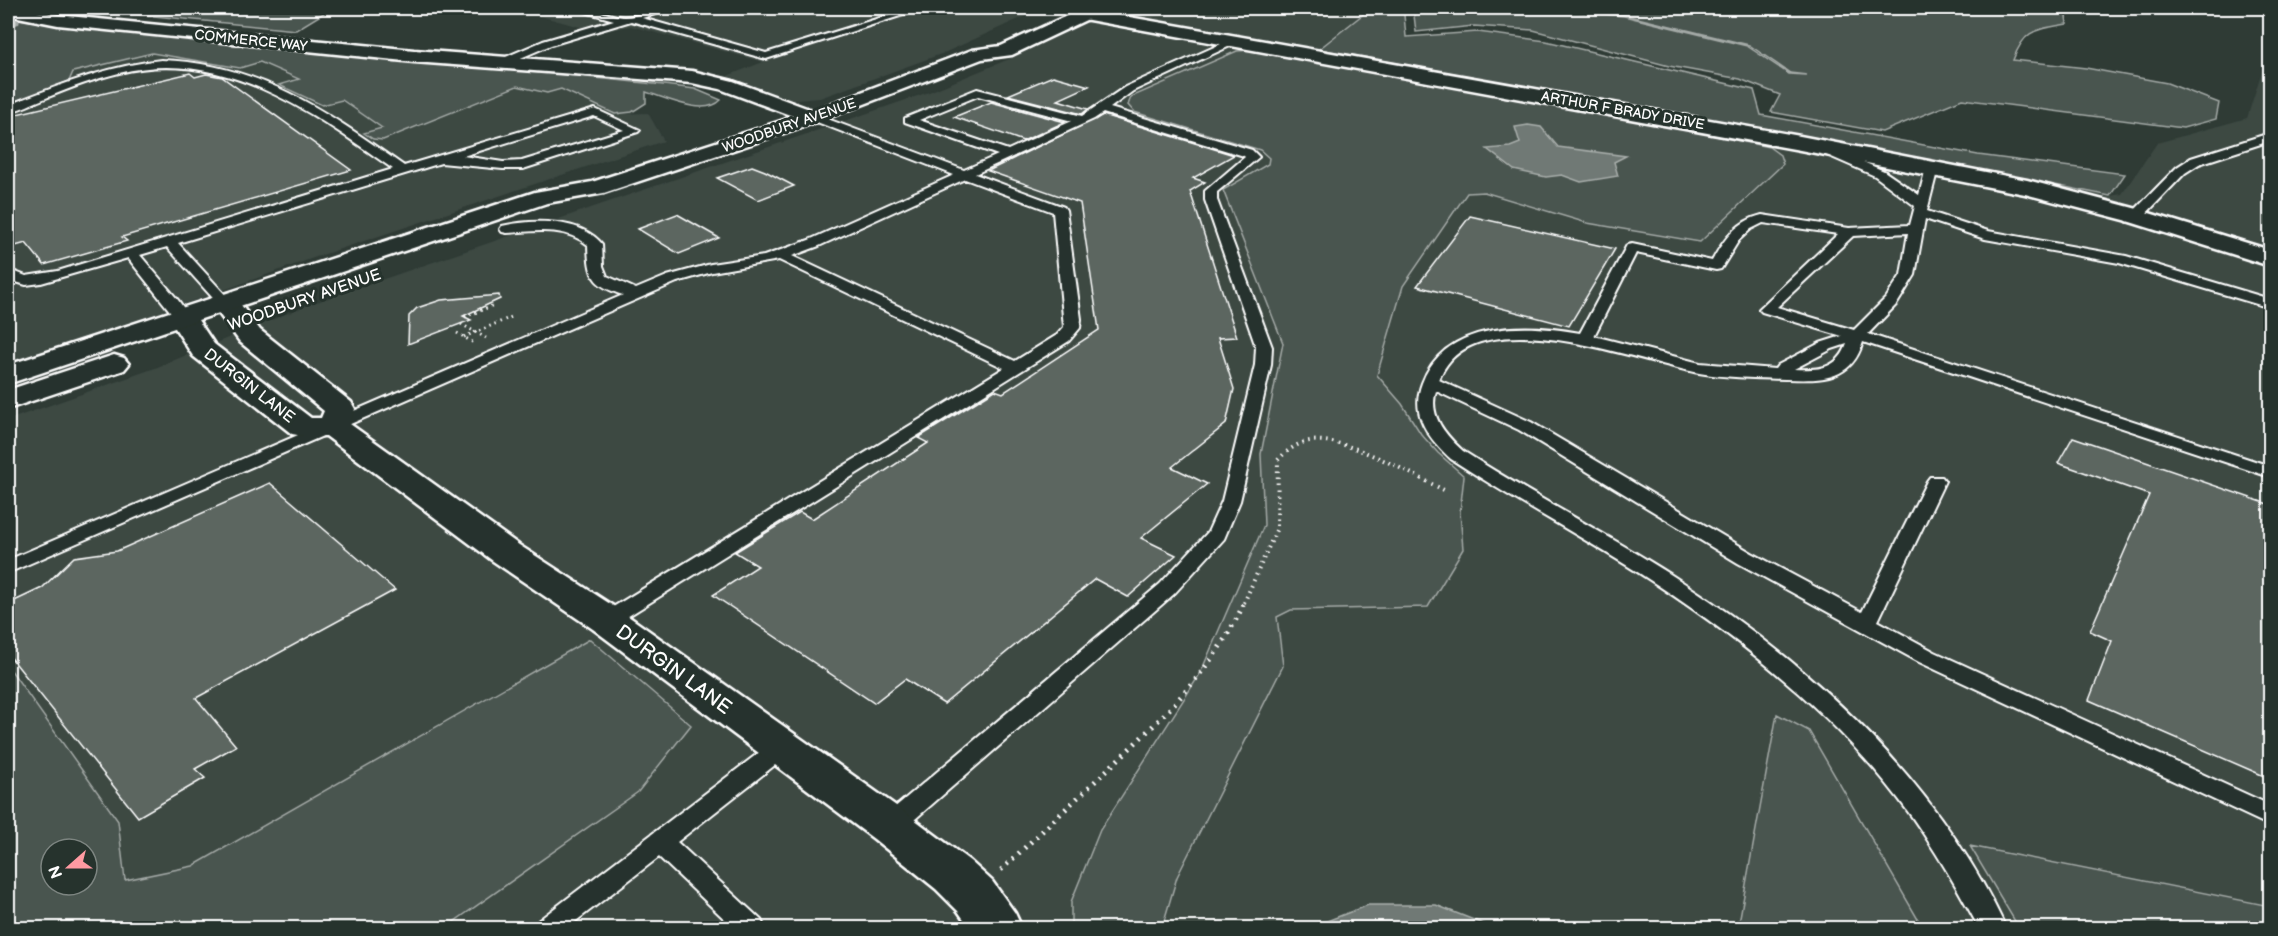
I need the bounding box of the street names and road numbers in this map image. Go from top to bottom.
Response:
street label: COMMERCE WAY [194,26,309,55]
street label: ARTHUR F BRADY DRIVE [1540,88,1706,133]
street label: WOODBURY AVENUE [720,95,858,156]
street label: WOODBURY AVENUE [225,265,384,336]
street label: DURGIN LANE [200,345,298,427]
street label: DURGIN LANE [611,620,736,720]

